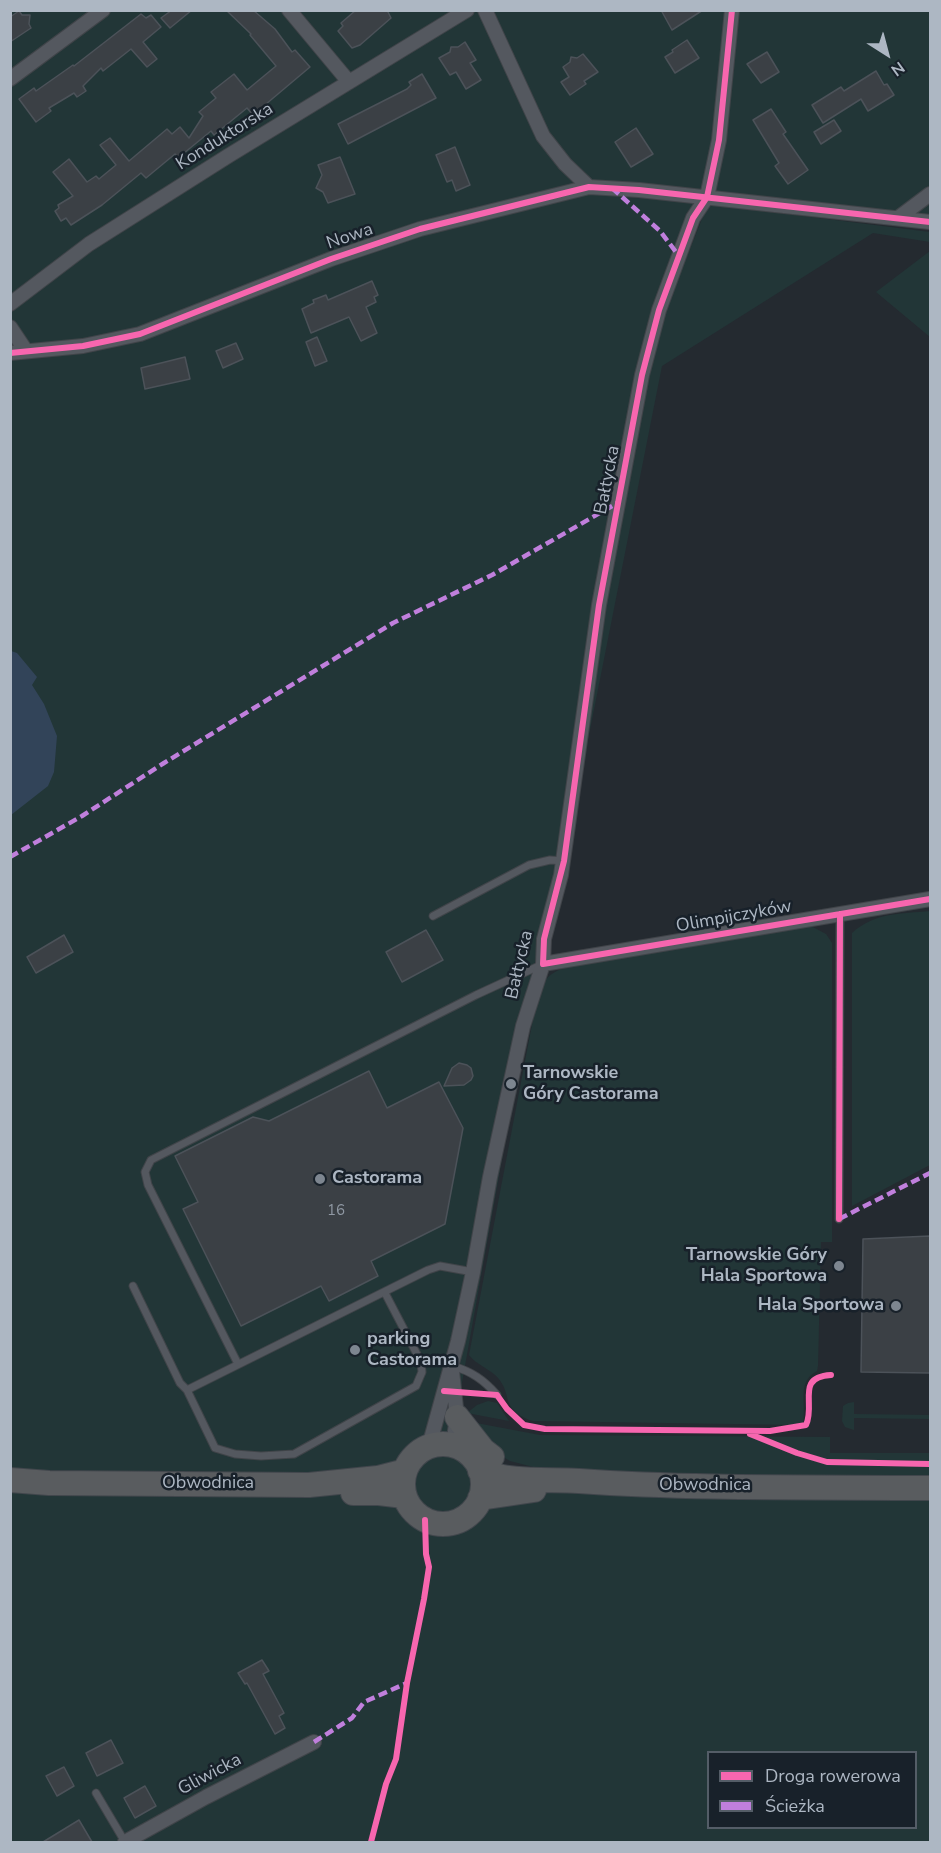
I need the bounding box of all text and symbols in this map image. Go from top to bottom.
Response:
north arrow [857,24,917,84]
text: N [886,56,909,81]
street label: Konduktorska [172,99,278,175]
street label: Nowa [324,219,376,255]
street label: Bałtycka [591,444,625,516]
street label: Olimpijczyków [674,896,794,938]
street label: Bałtycka [502,929,538,1001]
place label: Tarnowskie Góry Castorama [523,1063,659,1106]
marker: Tarnowskie Góry Castorama [504,1077,518,1091]
place label: Castorama [332,1168,422,1190]
marker: Castorama [313,1172,327,1186]
house number: 16 [327,1202,345,1220]
place label: Tarnowskie Góry Hala Sportowa [686,1245,827,1288]
marker: Tarnowskie Góry Hala Sportowa [832,1259,846,1273]
place label: Hala Sportowa [758,1295,884,1317]
marker: Hala Sportowa [889,1299,903,1313]
place label: parking Castorama [367,1329,457,1372]
marker: parking Castorama [348,1343,362,1357]
street label: Obwodnica [162,1473,254,1495]
street label: Obwodnica [659,1475,751,1497]
street label: Gliwicka [175,1749,245,1801]
legend [707,1751,917,1829]
text: Droga rowerowa [765,1764,901,1788]
text: Ścieżka [765,1794,825,1818]

